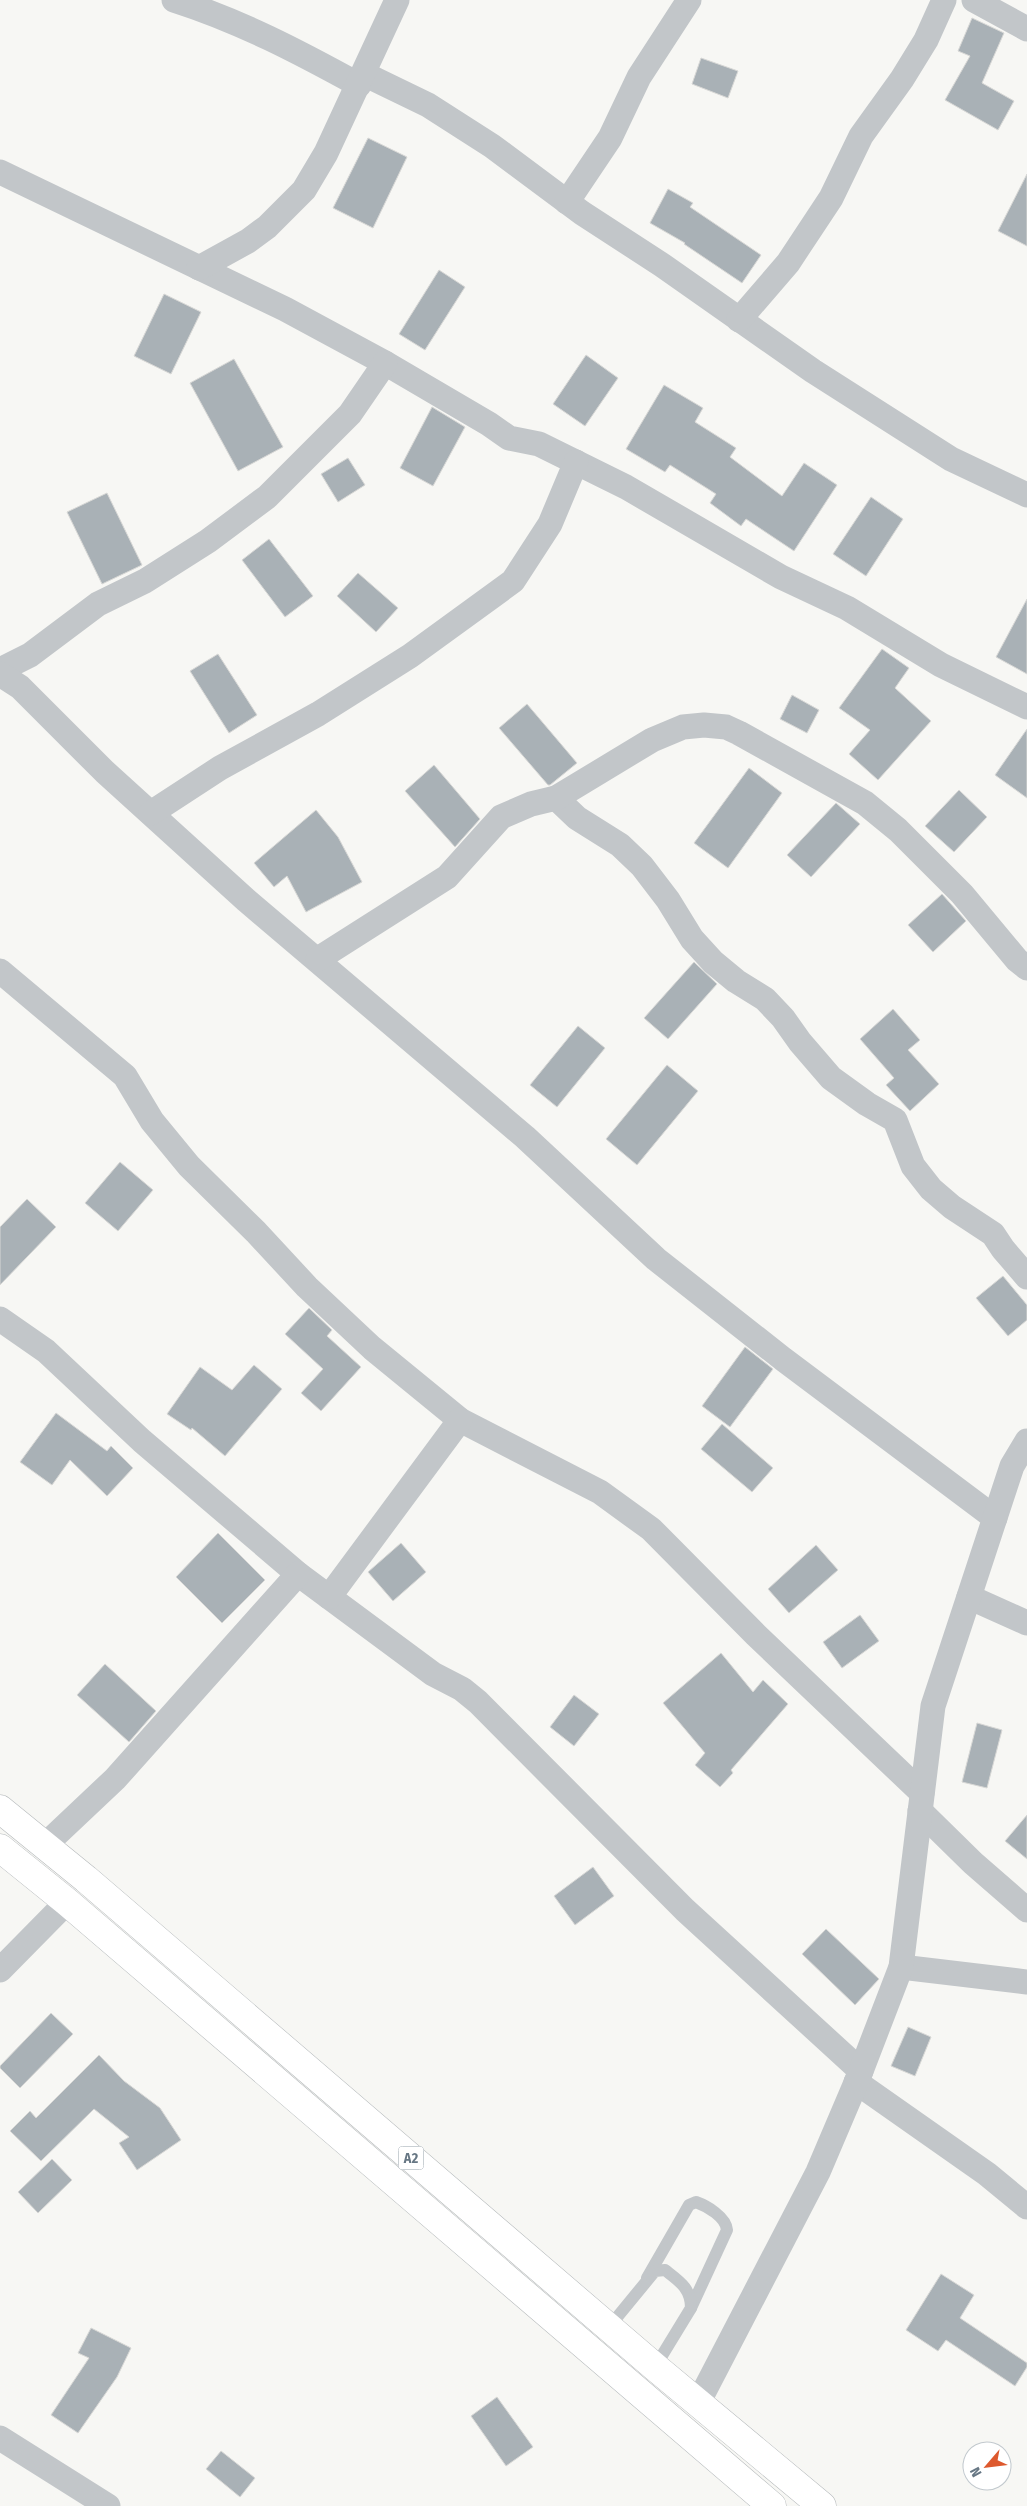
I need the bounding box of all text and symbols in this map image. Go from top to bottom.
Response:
road number: A2 [398,2146,424,2170]
north arrow [962,2441,1012,2491]
text: N [966,2464,985,2480]

